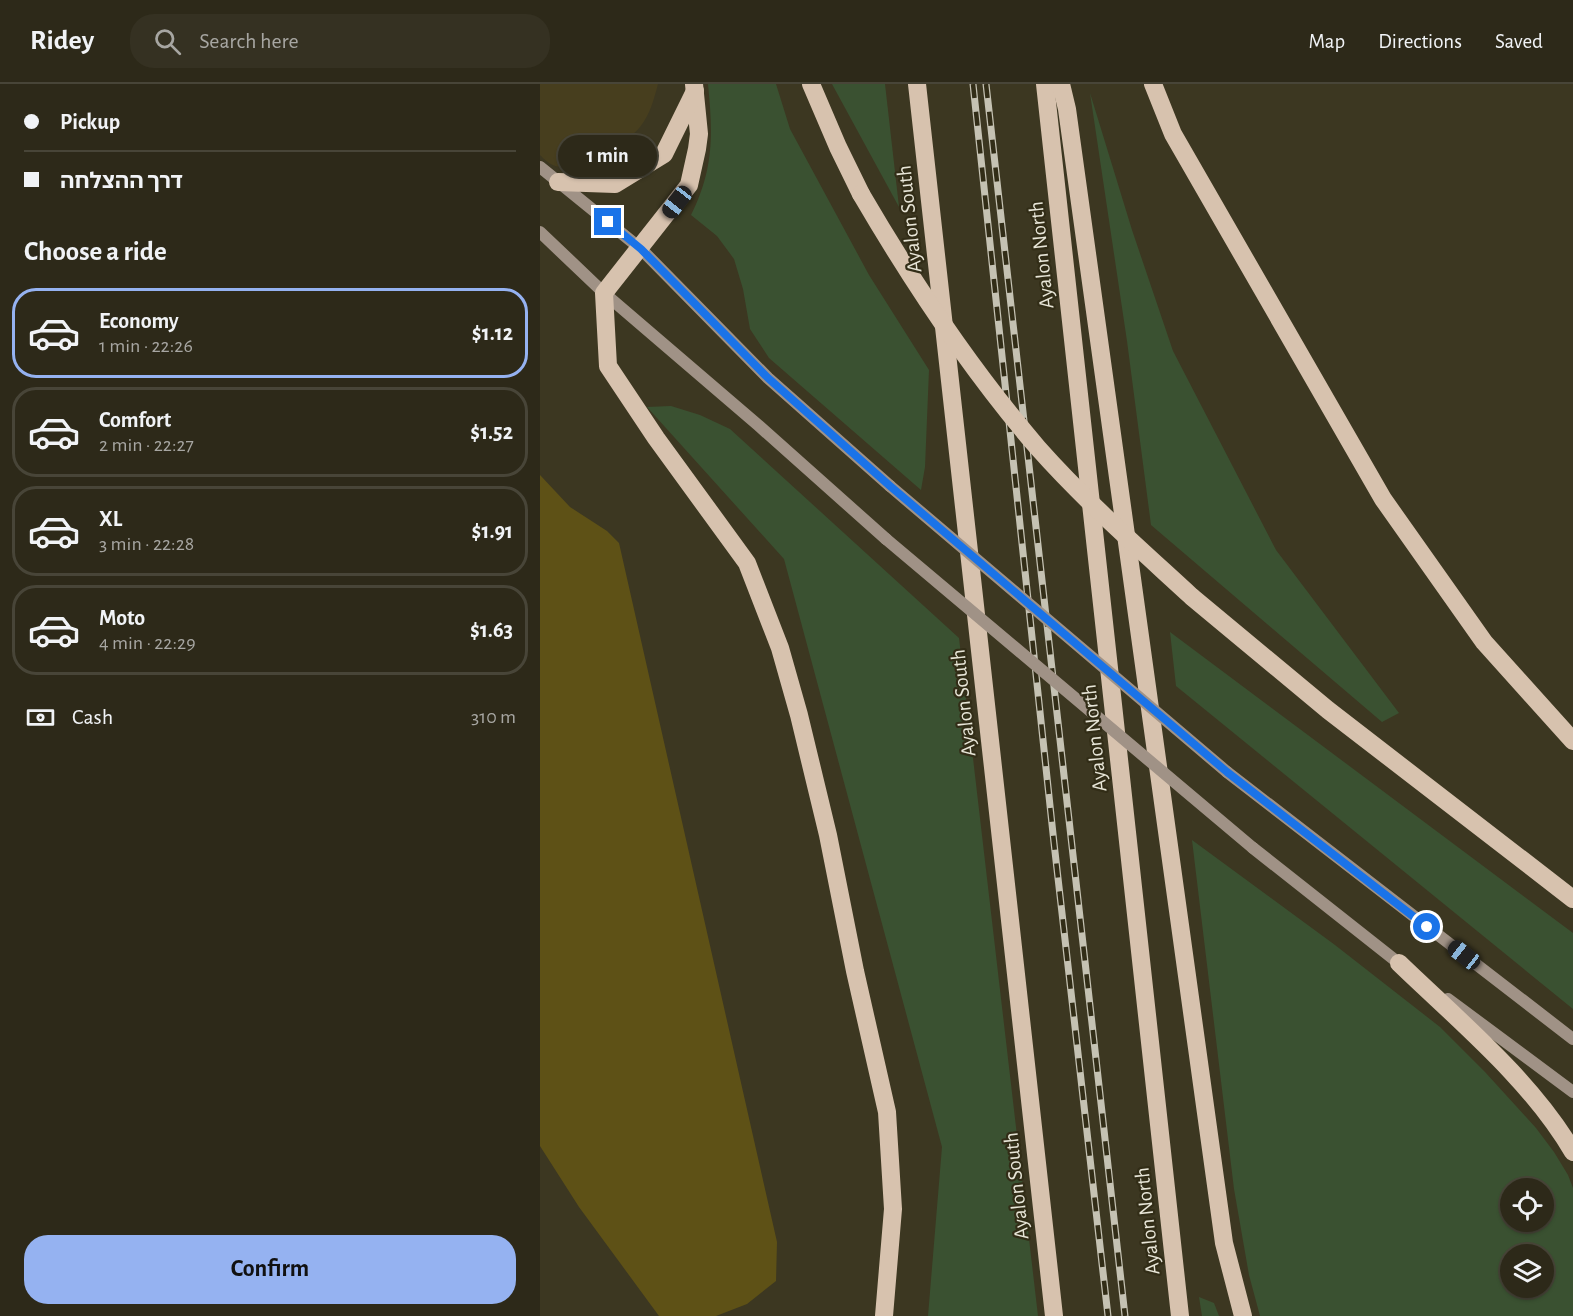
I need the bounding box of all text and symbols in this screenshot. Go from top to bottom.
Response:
search box [130,14,550,68]
icon: search [151,25,184,58]
text: Ridey [30,27,94,55]
text: Search here [199,30,299,52]
text: Map [1309,31,1345,52]
text: Directions [1378,31,1462,52]
text: Saved [1495,31,1543,52]
text: Pickup [60,111,120,133]
callout: 1 min [559,135,658,177]
text: 1 min [586,146,629,166]
street label: Ayalon South [893,164,926,274]
text: דרך ההצלחה [60,170,183,192]
car [659,182,695,222]
street label: Ayalon North [1025,200,1058,310]
route end [594,208,621,235]
text: Choose a ride [24,238,167,265]
icon: car [27,306,81,360]
text: Economy [99,310,179,332]
text: $1.12 [472,322,513,344]
text: 1 min · 22:26 [99,336,193,356]
icon: car [27,405,81,459]
text: Comfort [99,409,171,431]
text: $1.52 [470,421,513,443]
text: 2 min · 22:27 [99,435,194,455]
icon: car [27,504,81,558]
text: XL [99,508,122,530]
text: $1.91 [472,520,513,542]
text: 3 min · 22:28 [99,534,194,554]
icon: car [27,603,81,657]
text: Moto [99,607,145,629]
text: $1.63 [470,619,513,641]
text: 4 min · 22:29 [99,633,196,653]
street label: Ayalon South [947,648,980,758]
street label: Ayalon North [1078,683,1111,793]
icon: cash [24,701,57,734]
text: Cash [72,706,113,728]
text: 310 m [471,707,516,727]
route start [1413,913,1440,940]
car [1444,937,1484,973]
street label: Ayalon South [1000,1131,1033,1241]
street label: Ayalon North [1131,1166,1164,1276]
map controls [1500,1178,1554,1298]
button: locate [1500,1178,1554,1232]
button: Confirm [24,1235,516,1304]
button: layers [1500,1244,1554,1298]

